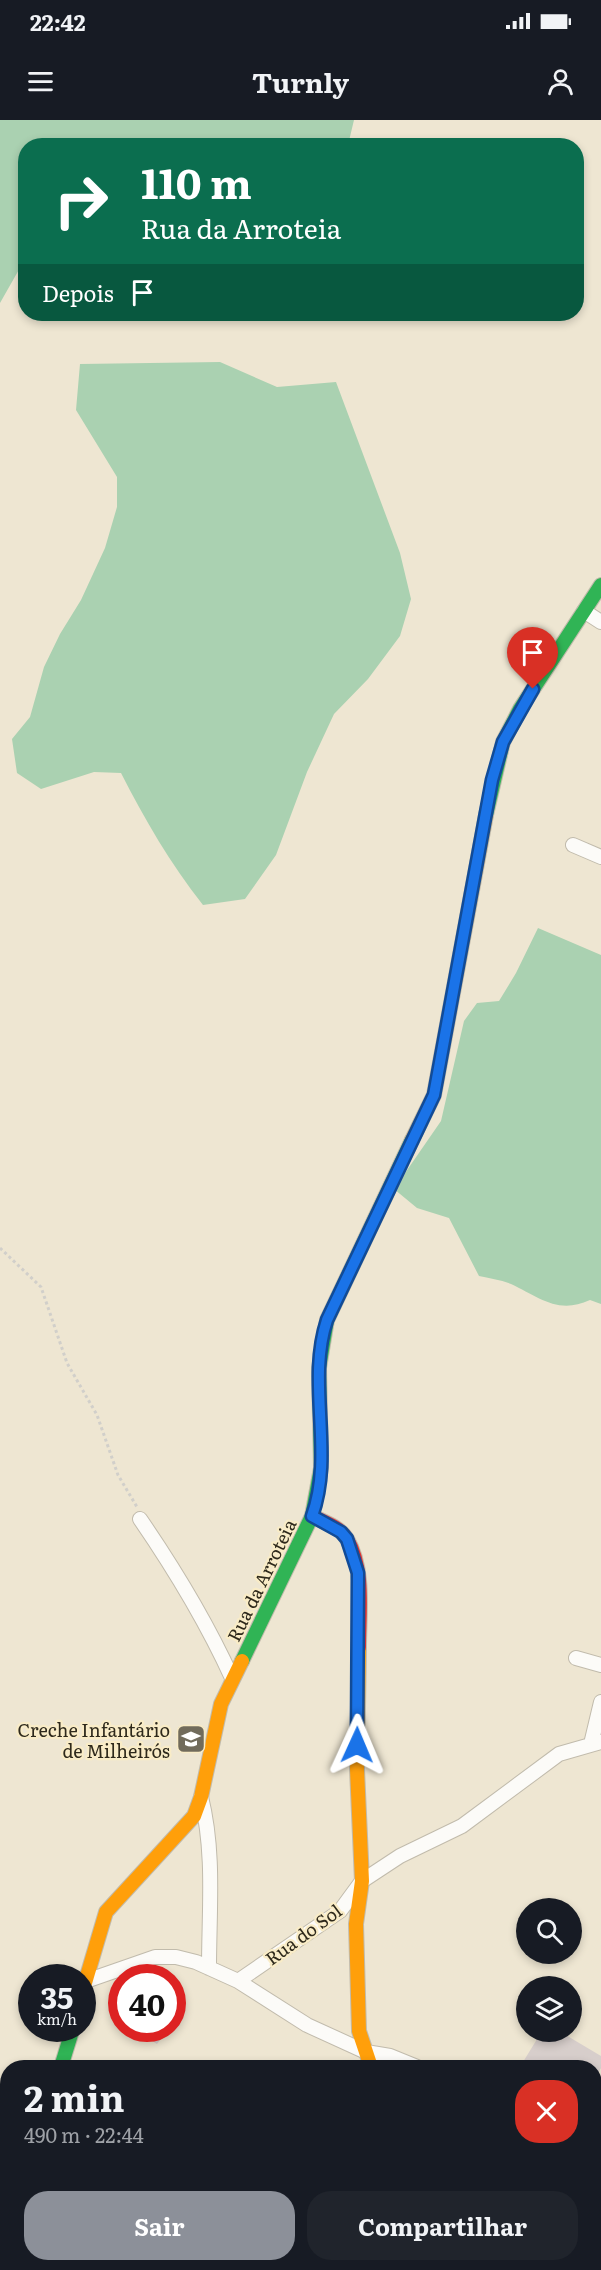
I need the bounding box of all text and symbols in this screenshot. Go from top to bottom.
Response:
text: 22:42 [30,5,86,38]
text: Turnly [252,61,349,101]
icon: menu [24,65,57,98]
icon: person [544,65,577,98]
text: 110 m [141,150,252,212]
icon: right [42,162,120,240]
text: Rua da Arroteia [141,207,341,247]
text: Depois [42,276,114,309]
icon: arrive [126,276,159,309]
pin [507,627,558,689]
icon: arrive [516,636,549,669]
street label: Rua da Arroteia [220,1514,303,1646]
position arrow [325,1713,389,1777]
place label: Creche Infantário de Milheirós [18,1716,170,1764]
school or university icon: Creche Infantário de Milheirós [175,1723,207,1755]
street label: Rua do Sol [259,1897,347,1971]
map controls [516,1898,582,2042]
button: search [516,1898,582,1964]
speed limit sign: 40 [108,1964,186,2042]
text: 35 [41,1974,73,2018]
button: layers [516,1976,582,2042]
text: km/h [37,2007,77,2030]
text: 2 min [24,2070,125,2123]
button: close [515,2080,578,2143]
text: 490 m · 22:44 [24,2119,144,2149]
button: Sair [24,2191,295,2260]
button: Compartilhar [307,2191,578,2260]

